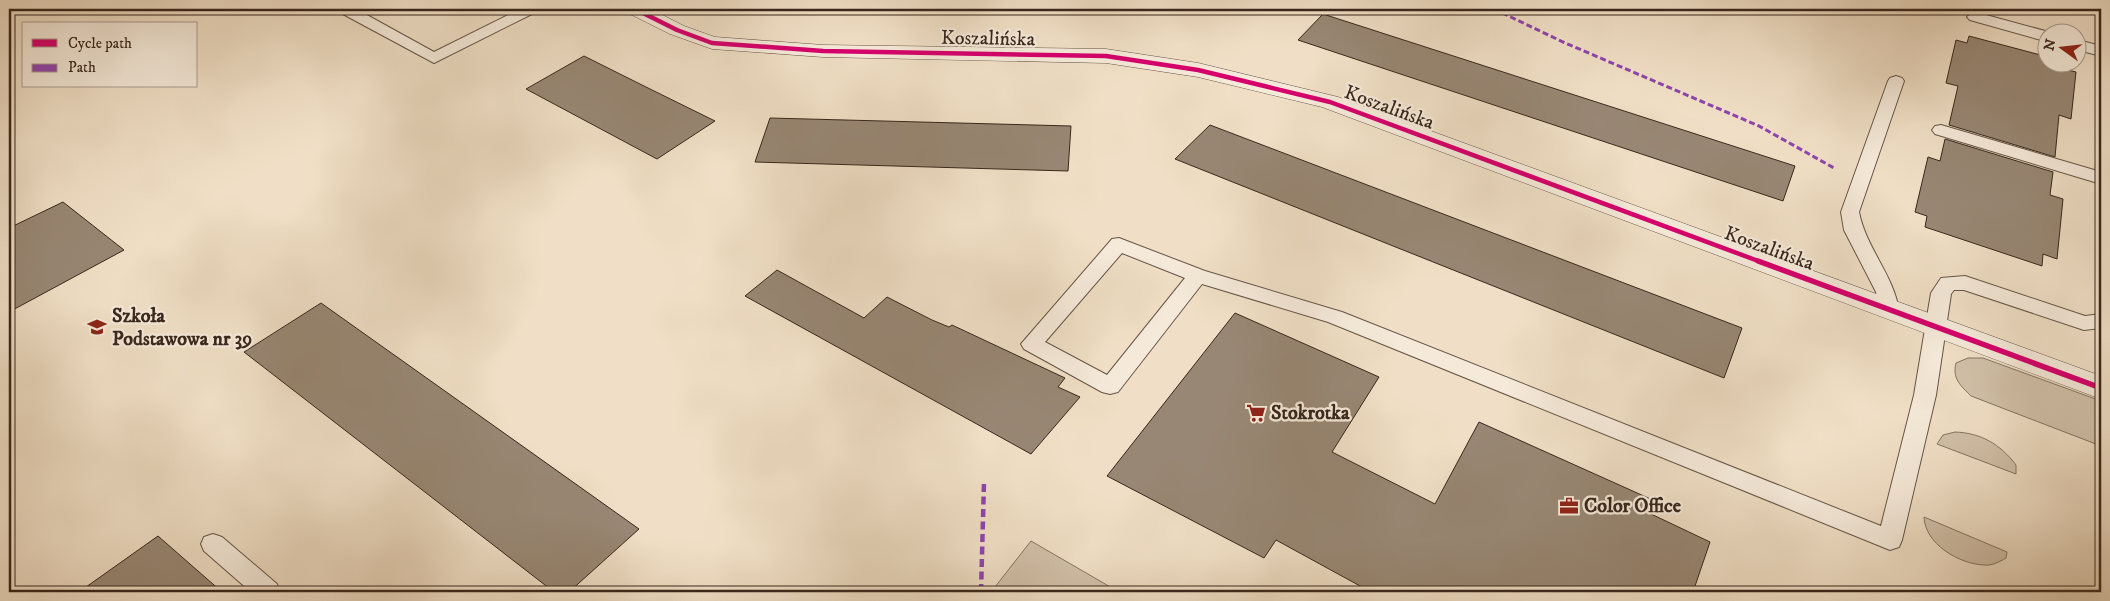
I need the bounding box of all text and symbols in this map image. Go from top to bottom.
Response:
legend [22,22,198,88]
north arrow [2038,22,2088,72]
street label: Koszalińska [941,26,1036,52]
text: Cycle path [68,34,132,53]
text: N [2040,37,2061,53]
text: Path [68,58,96,77]
street label: Koszalińska [1341,80,1438,136]
street label: Koszalińska [1721,221,1818,277]
place label: Szkoła Podstawowa nr 39 [112,304,252,352]
school or university icon: Szkoła Podstawowa nr 39 [86,316,108,338]
place label: Stokrotka [1271,401,1350,426]
supermarket icon: Stokrotka [1245,402,1267,424]
place label: Color Office [1584,494,1682,519]
office icon: Color Office [1558,495,1580,517]

